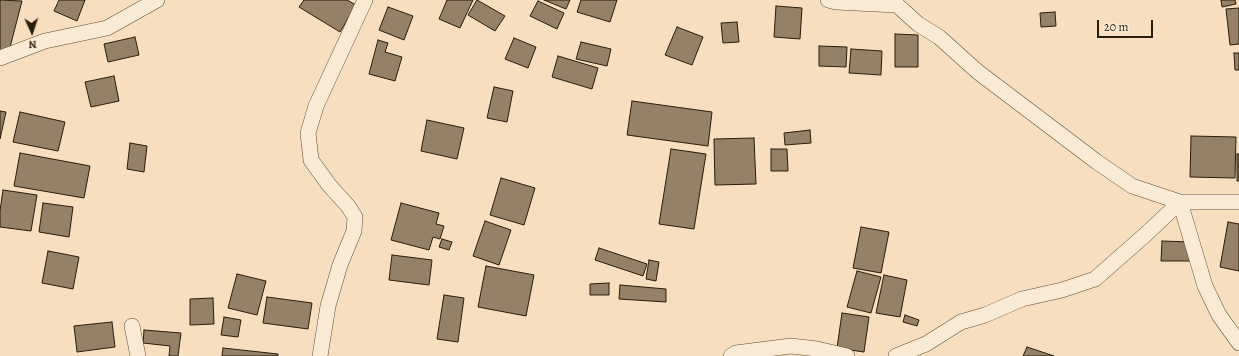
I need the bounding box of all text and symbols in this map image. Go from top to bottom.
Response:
north arrow [12,12,52,52]
scale bar [1099,12,1155,38]
text: 20 m [1104,19,1128,35]
text: N [28,37,37,52]

